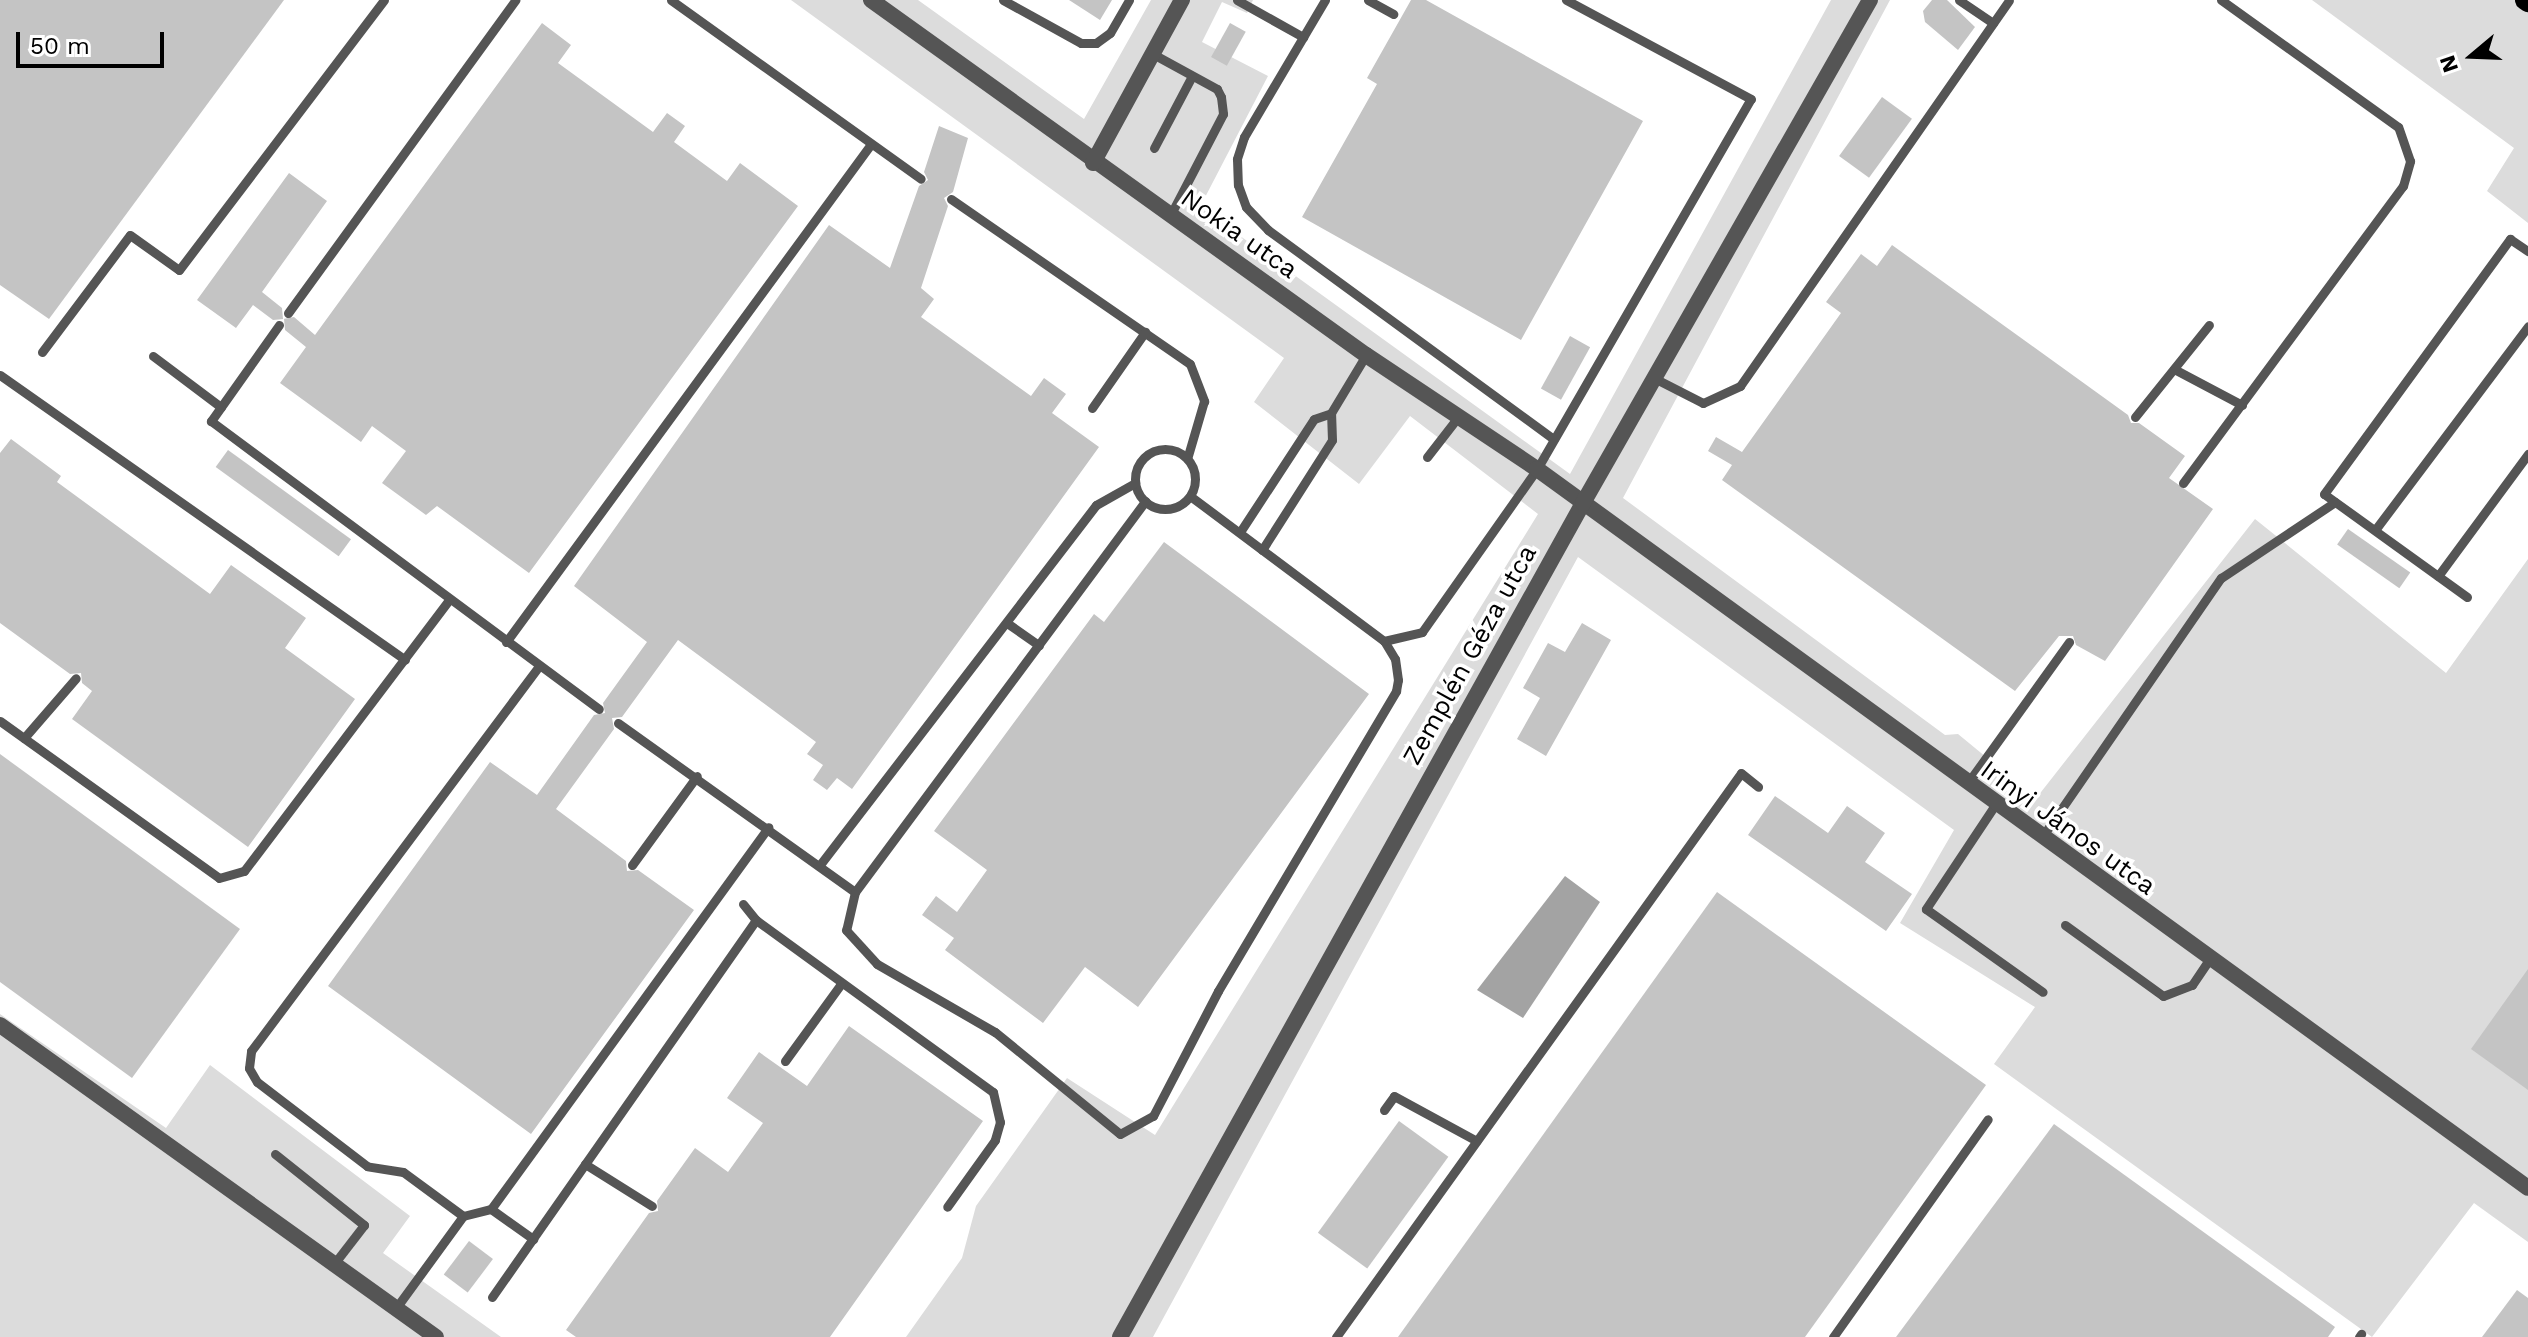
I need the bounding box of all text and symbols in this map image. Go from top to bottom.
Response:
scale bar [20,16,168,66]
north arrow [2432,16,2512,96]
text: 50 m [30,32,90,60]
text: N [2434,52,2463,76]
street label: Nokia utca [1174,182,1304,286]
street label: Zemplén Géza utca [1396,539,1544,771]
street label: Irinyi János utca [1974,754,2162,902]

